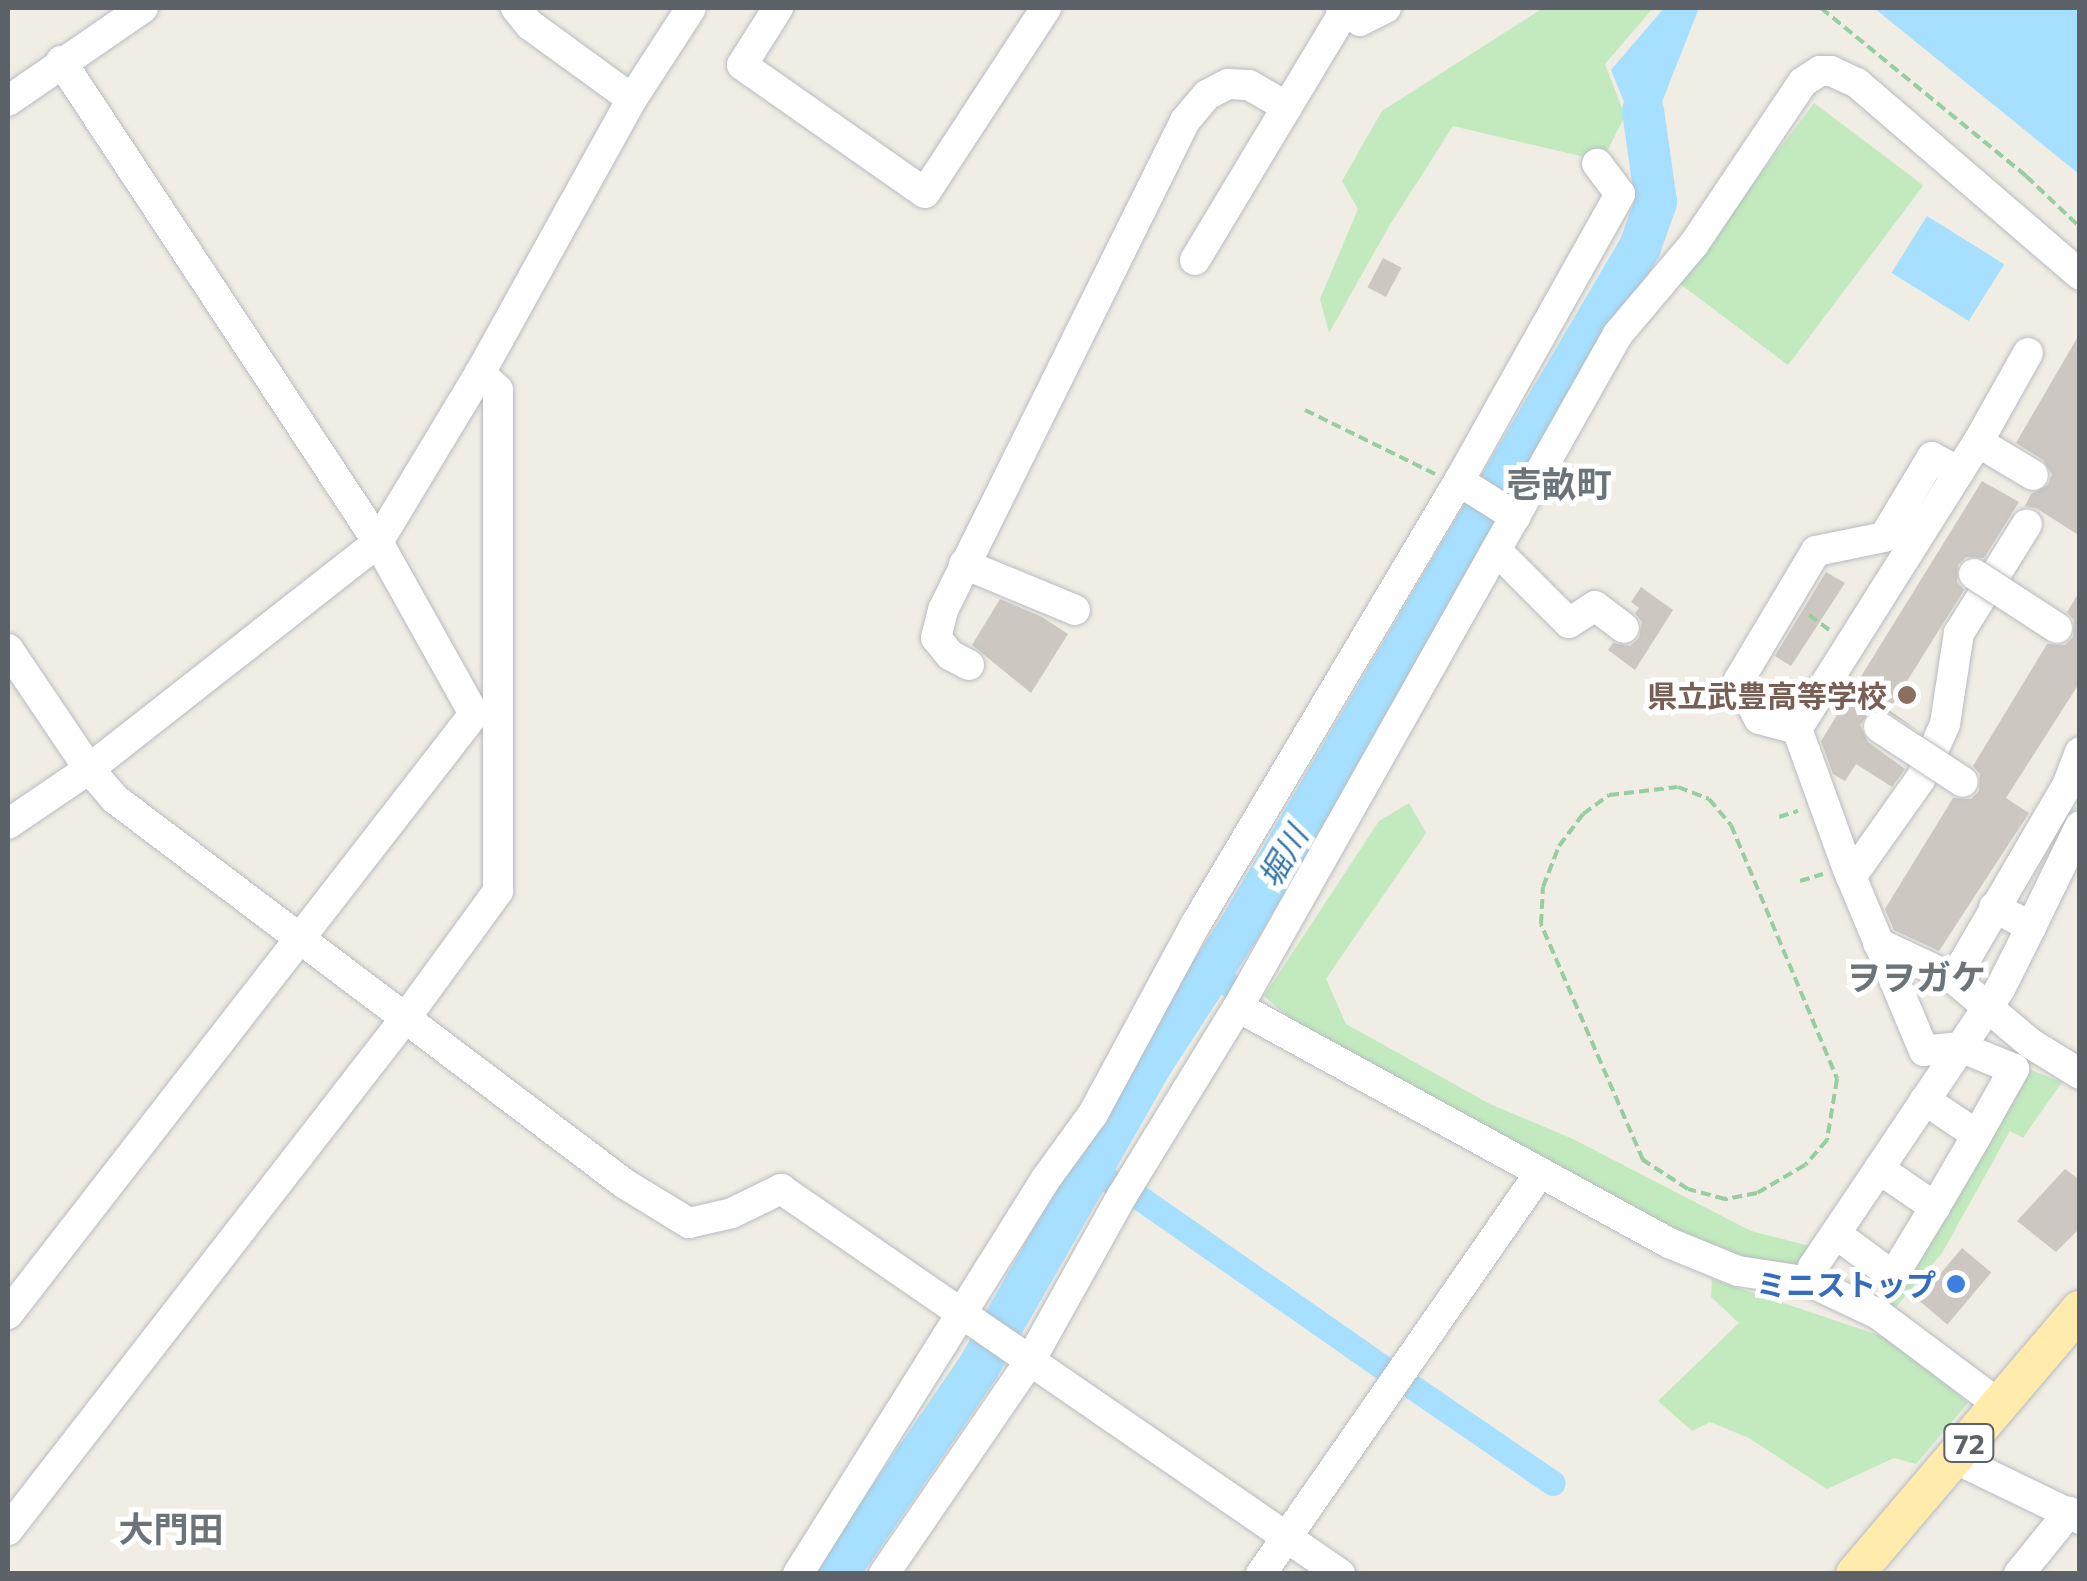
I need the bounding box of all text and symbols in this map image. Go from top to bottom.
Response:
district label: 壱畝町 [1507,462,1611,504]
place label: 県立武豊高等学校 [1647,677,1887,713]
marker: 県立武豊高等学校 [1896,684,1918,706]
water label: 堀川 [1249,819,1315,893]
district label: ヲヲガケ [1846,955,1986,997]
place label: ミニストップ [1756,1266,1936,1302]
marker: ミニストップ [1945,1273,1967,1295]
road number: 72 [1942,1420,1996,1466]
district label: 大門田 [119,1507,223,1549]

